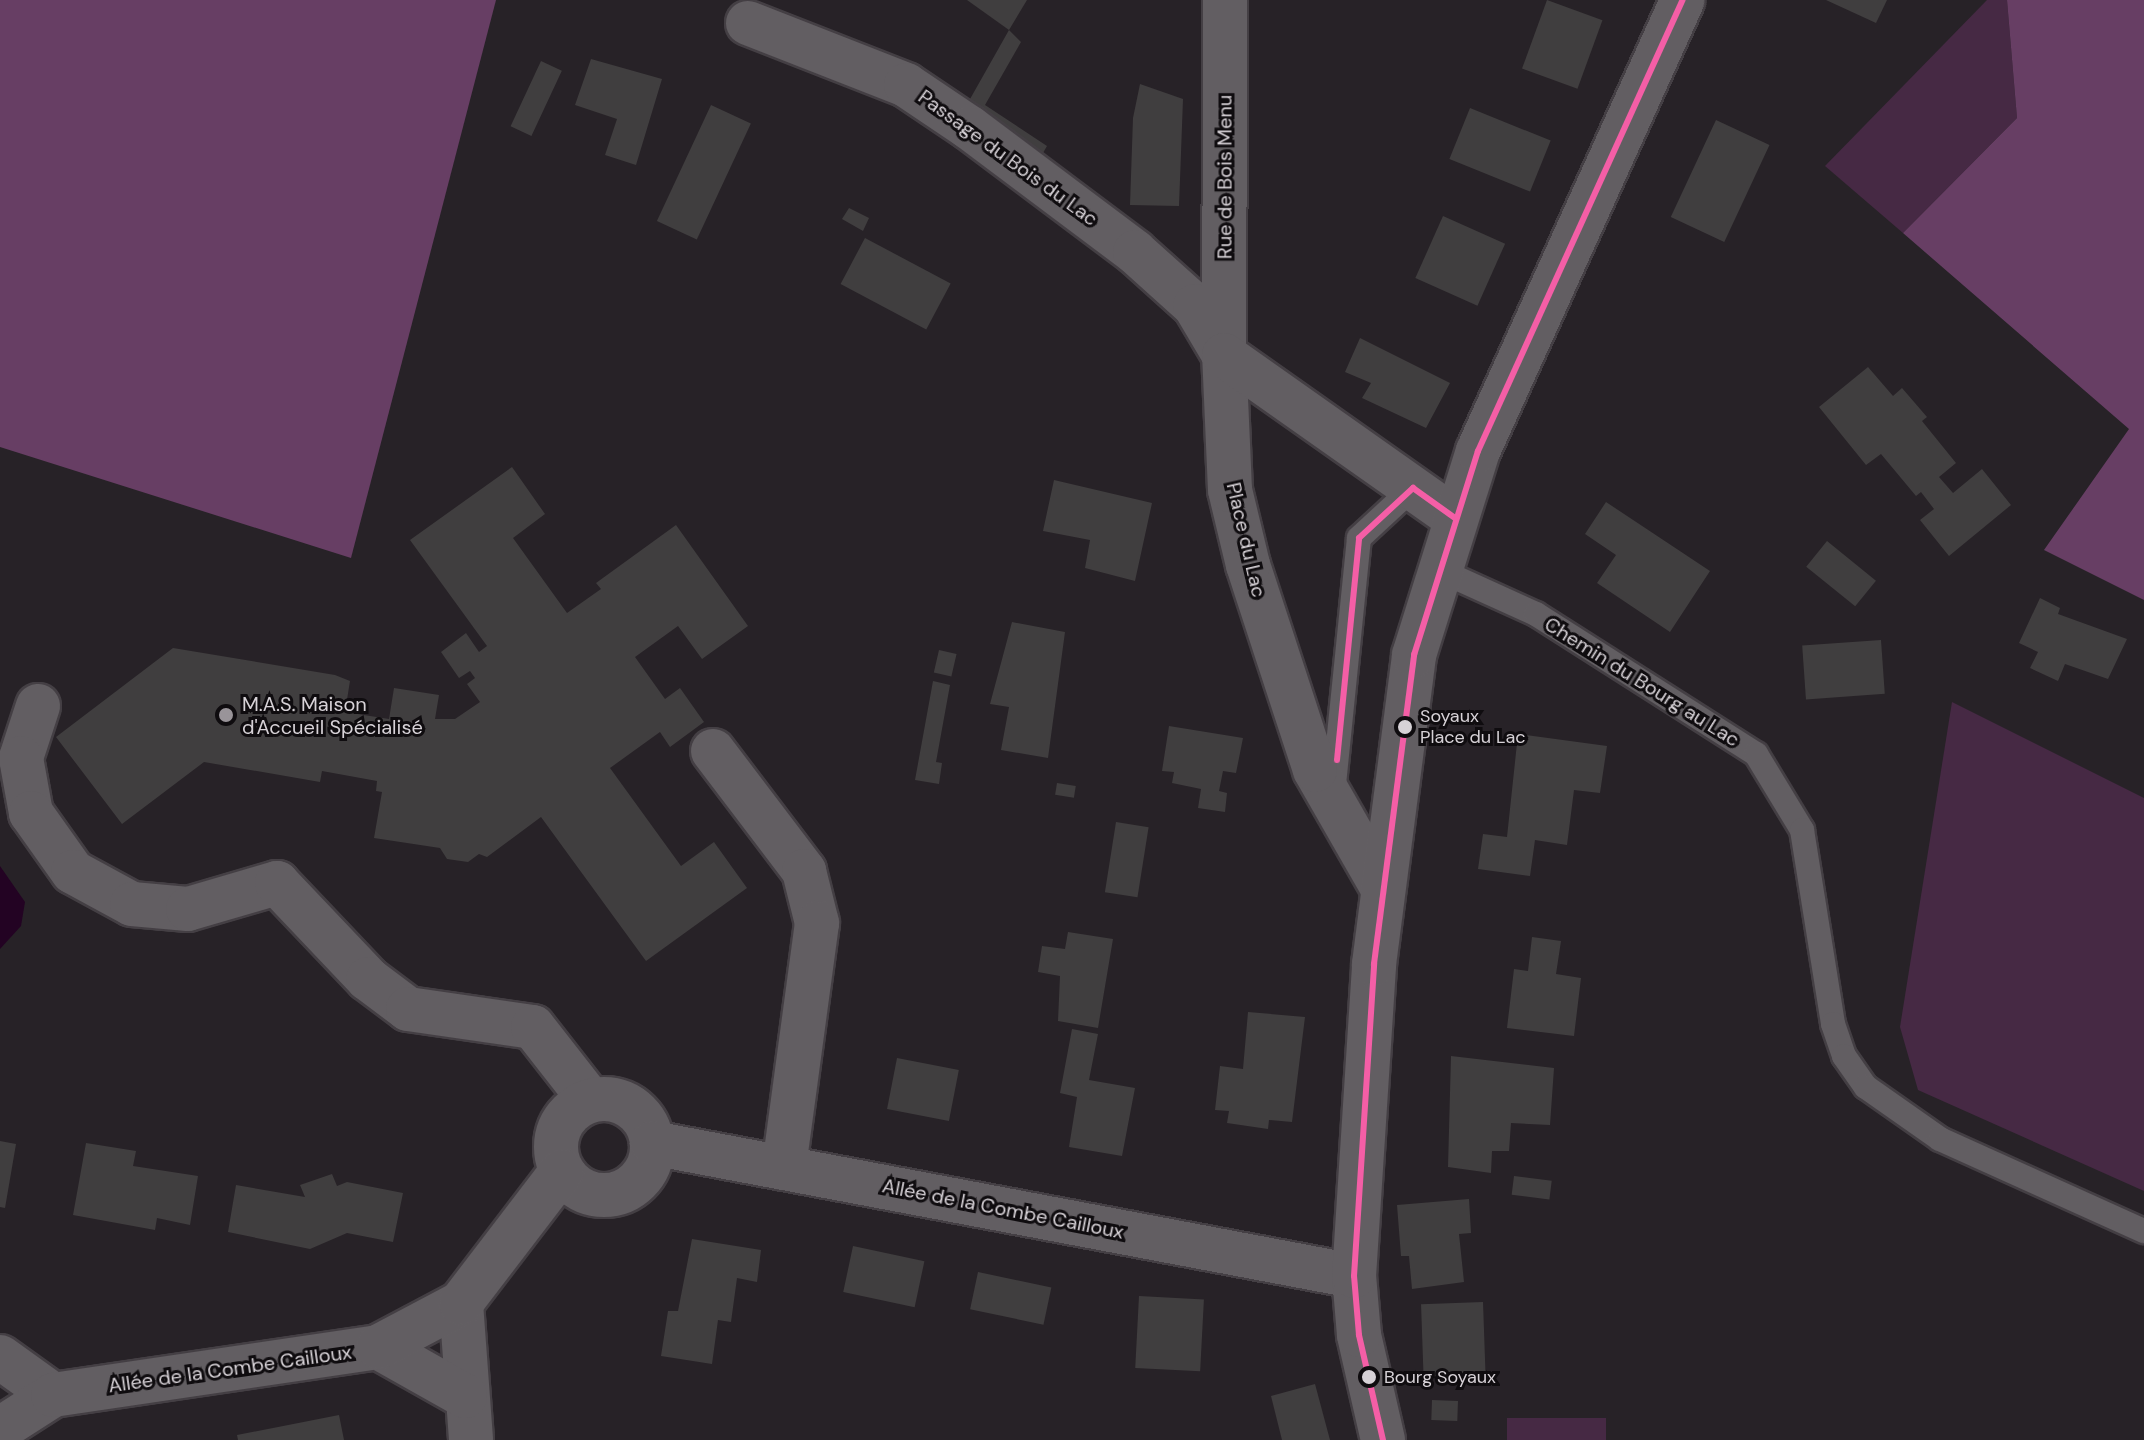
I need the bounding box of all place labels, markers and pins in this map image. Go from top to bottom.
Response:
place label: M.A.S. Maison d'Accueil Spécialisé [242,692,423,739]
marker: M.A.S. Maison d'Accueil Spécialisé [217,706,235,724]
place label: Soyaux Place du Lac [1420,706,1526,748]
marker: Soyaux Place du Lac [1397,719,1413,735]
place label: Bourg Soyaux [1384,1366,1496,1388]
marker: Bourg Soyaux [1361,1369,1377,1385]

